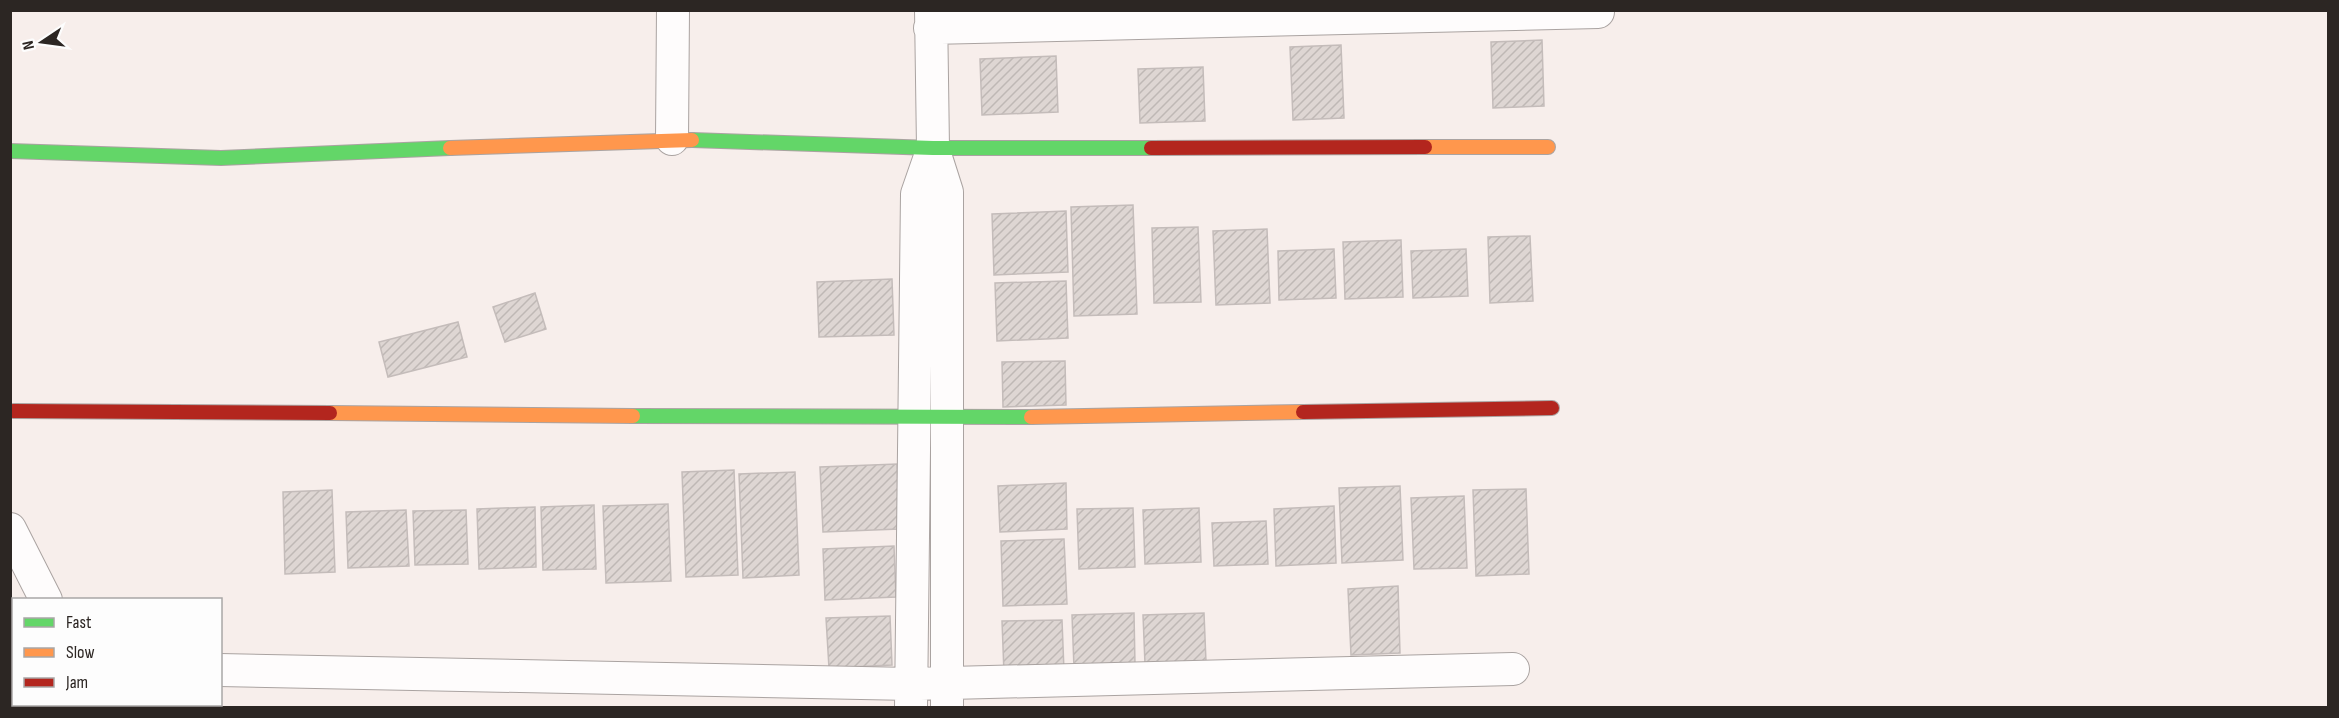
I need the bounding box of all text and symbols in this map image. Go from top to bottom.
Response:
north arrow [12,12,72,72]
text: N [19,39,39,51]
legend [12,598,222,706]
text: Fast [66,612,92,633]
text: Slow [66,642,95,663]
text: Jam [65,672,88,693]

